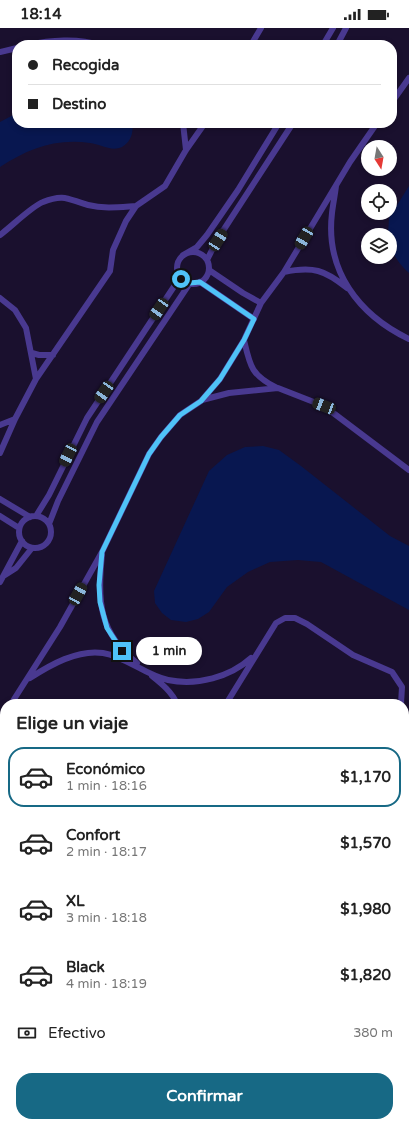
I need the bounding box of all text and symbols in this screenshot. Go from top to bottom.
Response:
text: 18:14 [20,5,62,23]
text: Recogida [52,56,119,74]
text: Destino [52,95,106,113]
north arrow [361,140,397,176]
map controls [361,140,397,264]
button: locate [361,184,397,220]
car [293,225,315,251]
car [206,227,230,253]
button: layers [361,228,397,264]
route start [172,270,190,288]
car [147,296,171,322]
car [92,379,116,405]
car [311,396,337,416]
car [57,442,79,468]
car [67,581,89,607]
callout: 1 min [136,637,202,665]
route end [113,642,131,660]
text: 1 min [152,643,186,659]
text: Elige un viaje [16,712,128,734]
icon: car [18,759,54,795]
text: Económico [66,760,145,778]
text: $1,170 [340,768,391,786]
text: 1 min · 18:16 [66,778,147,794]
icon: car [18,825,54,861]
text: Confort [66,826,120,844]
text: $1,570 [340,834,391,852]
text: 2 min · 18:17 [66,844,147,860]
icon: car [18,891,54,927]
text: XL [66,892,85,910]
text: $1,980 [340,900,391,918]
text: 3 min · 18:18 [66,910,147,926]
icon: car [18,957,54,993]
text: Black [66,958,105,976]
text: $1,820 [340,966,391,984]
text: 4 min · 18:19 [66,976,147,992]
icon: cash [16,1022,38,1044]
text: Efectivo [48,1024,106,1042]
text: 380 m [353,1025,393,1041]
button: Confirmar [16,1073,393,1119]

